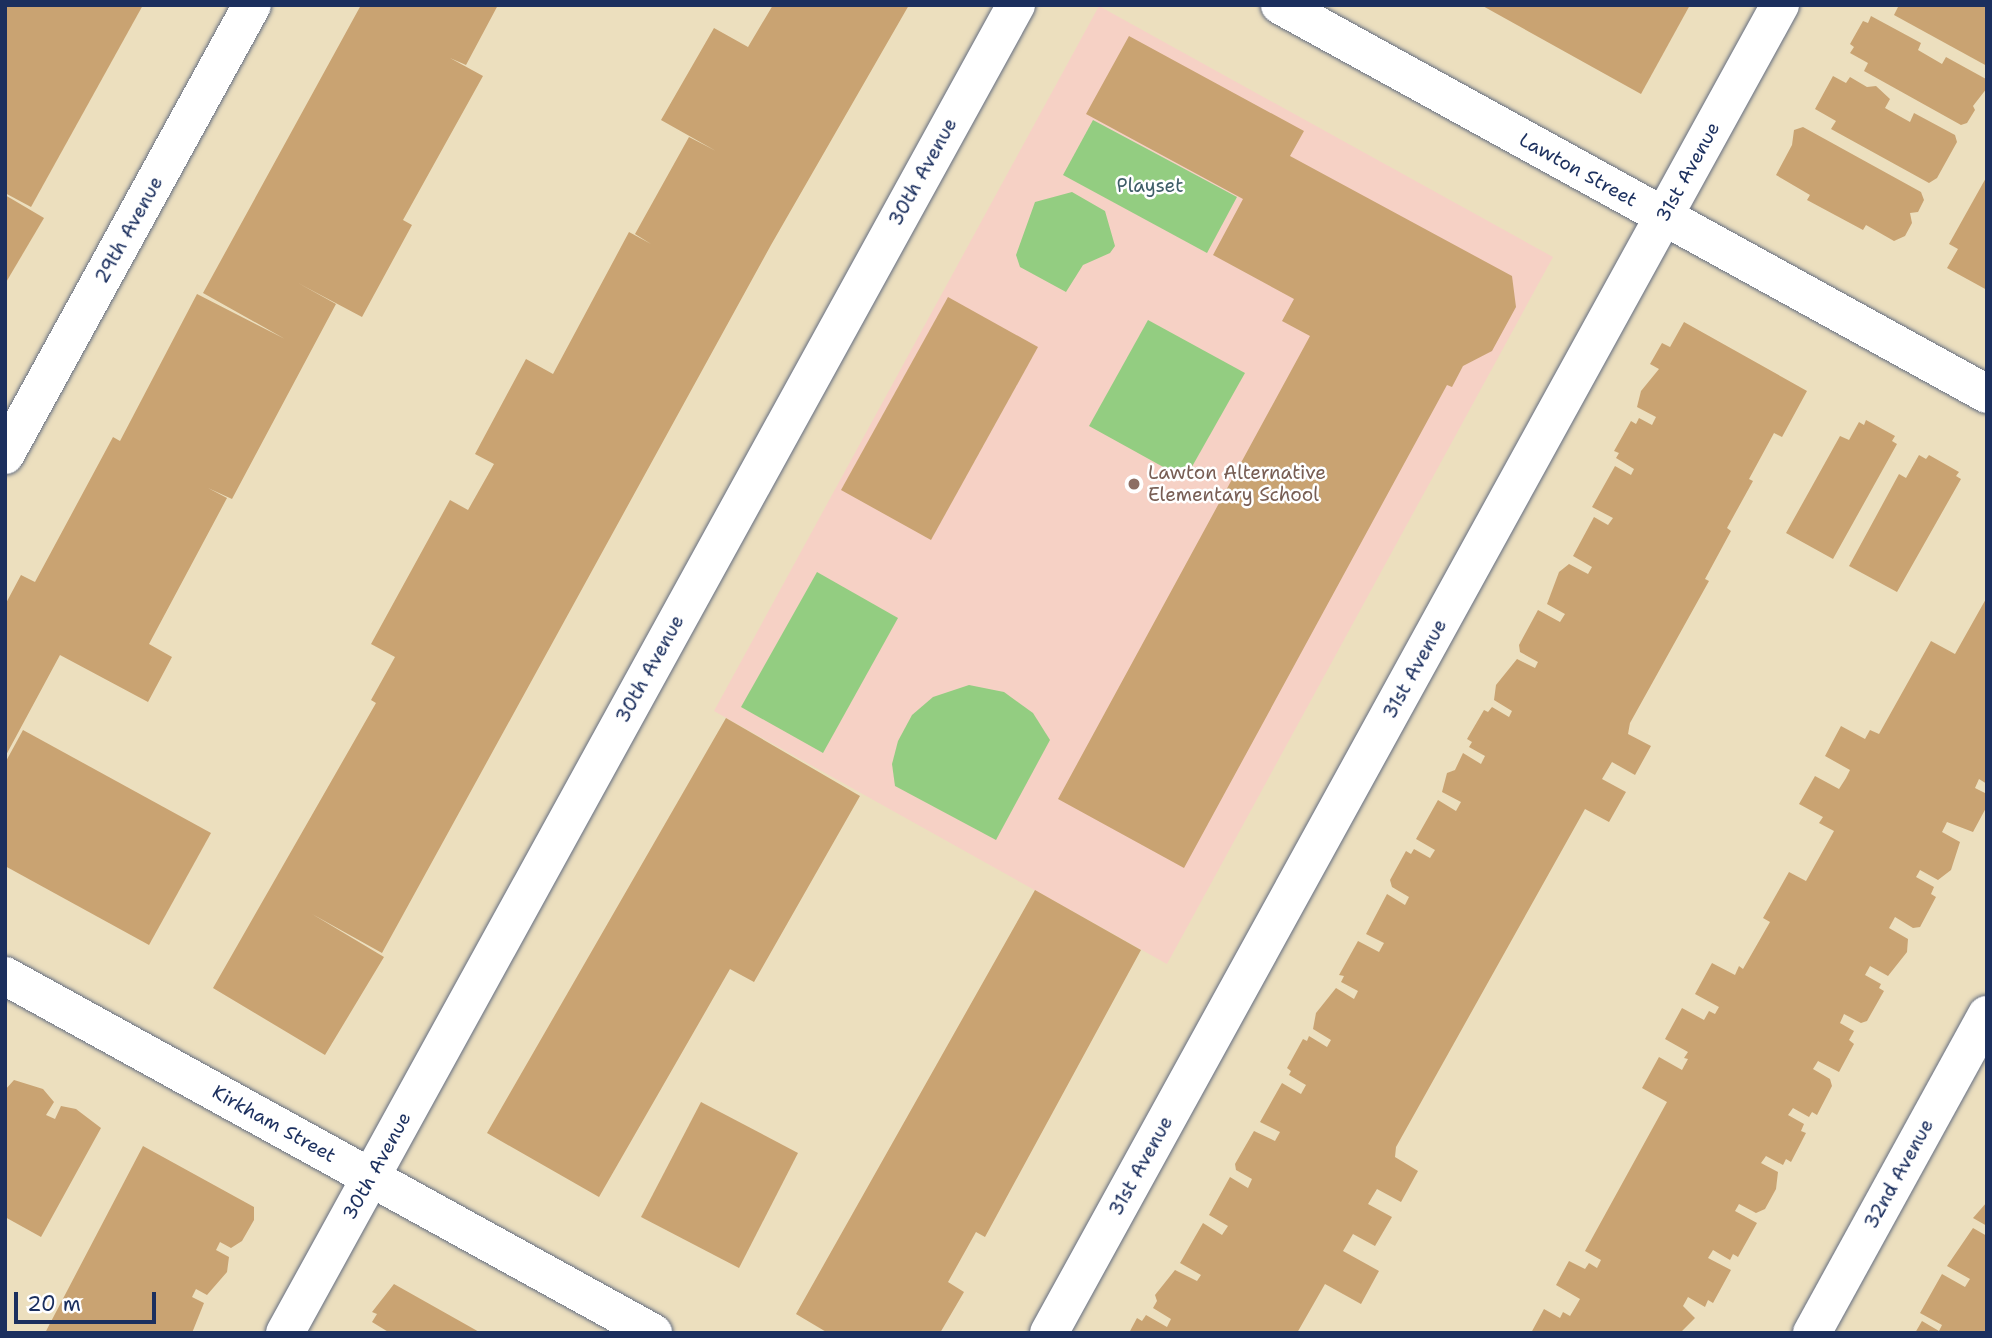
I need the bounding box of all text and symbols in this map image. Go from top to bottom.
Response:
street label: 30th Avenue [884,114,962,230]
street label: 31st Avenue [1651,118,1725,226]
street label: Lawton Street [1515,128,1641,212]
street label: 29th Avenue [90,173,168,287]
park label: Playset [1117,175,1183,197]
place label: Lawton Alternative Elementary School [1148,462,1326,506]
marker: Lawton Alternative Elementary School [1126,476,1142,492]
street label: 30th Avenue [611,611,689,727]
street label: 31st Avenue [1378,615,1452,723]
street label: Kirkham Street [208,1081,340,1167]
street label: 30th Avenue [338,1108,416,1224]
street label: 31st Avenue [1104,1112,1178,1220]
street label: 32nd Avenue [1860,1115,1938,1233]
scale bar [18,1278,159,1322]
text: 20 m [27,1290,81,1318]

